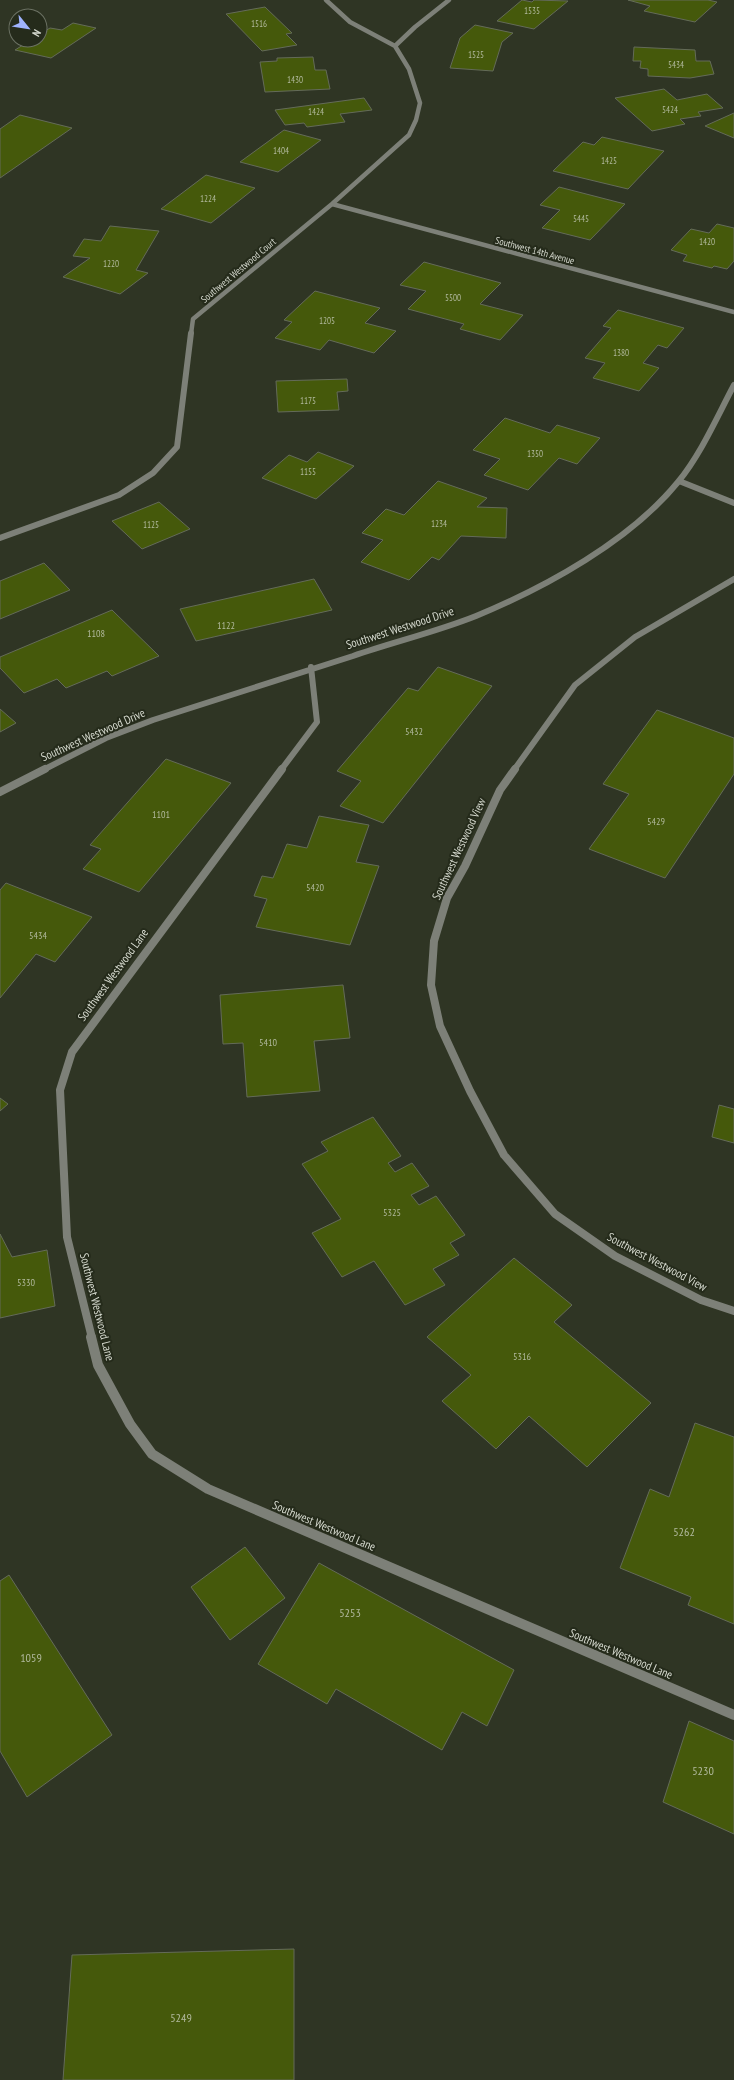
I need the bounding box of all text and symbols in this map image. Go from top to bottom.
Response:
house number: 1535 [524,5,540,16]
north arrow [8,8,48,48]
house number: 1516 [251,18,267,29]
text: N [29,27,44,39]
house number: 1525 [468,49,484,60]
house number: 5434 [668,59,684,70]
house number: 1430 [287,74,303,85]
house number: 5424 [662,104,678,115]
house number: 1424 [308,106,324,117]
house number: 1404 [273,145,289,156]
house number: 1425 [601,155,617,166]
house number: 1224 [200,193,216,204]
house number: 5445 [573,213,589,224]
street label: Southwest 14th Avenue [494,234,576,267]
street label: Southwest Westwood Court [198,235,279,306]
house number: 1420 [699,236,715,247]
house number: 1220 [103,258,119,269]
house number: 5500 [445,292,461,303]
house number: 1205 [319,315,335,326]
house number: 1380 [613,347,629,358]
house number: 1175 [300,395,316,406]
house number: 1350 [527,448,543,459]
house number: 1155 [300,466,316,477]
house number: 1234 [431,518,447,529]
house number: 1125 [143,519,159,530]
street label: Southwest Westwood Drive [344,603,456,652]
house number: 1122 [217,619,235,632]
house number: 1108 [87,627,105,640]
street label: Southwest Westwood Drive [38,705,147,764]
house number: 5432 [405,725,423,738]
street label: Southwest Westwood View [428,795,489,902]
house number: 1101 [152,808,170,821]
house number: 5429 [647,815,665,828]
house number: 5420 [306,881,325,894]
street label: Southwest Westwood Lane [74,926,151,1024]
house number: 5434 [29,929,48,942]
house number: 5410 [259,1036,278,1049]
house number: 5325 [383,1206,401,1219]
street label: Southwest Westwood View [605,1229,710,1295]
street label: Southwest Westwood Lane [77,1251,118,1362]
house number: 5330 [17,1276,36,1289]
house number: 5316 [513,1350,532,1363]
street label: Southwest Westwood Lane [270,1497,378,1554]
house number: 5262 [673,1524,695,1539]
house number: 5253 [339,1605,361,1620]
street label: Southwest Westwood Lane [567,1625,675,1682]
house number: 1059 [20,1650,42,1665]
house number: 5230 [692,1763,714,1778]
house number: 5249 [170,2010,192,2025]

